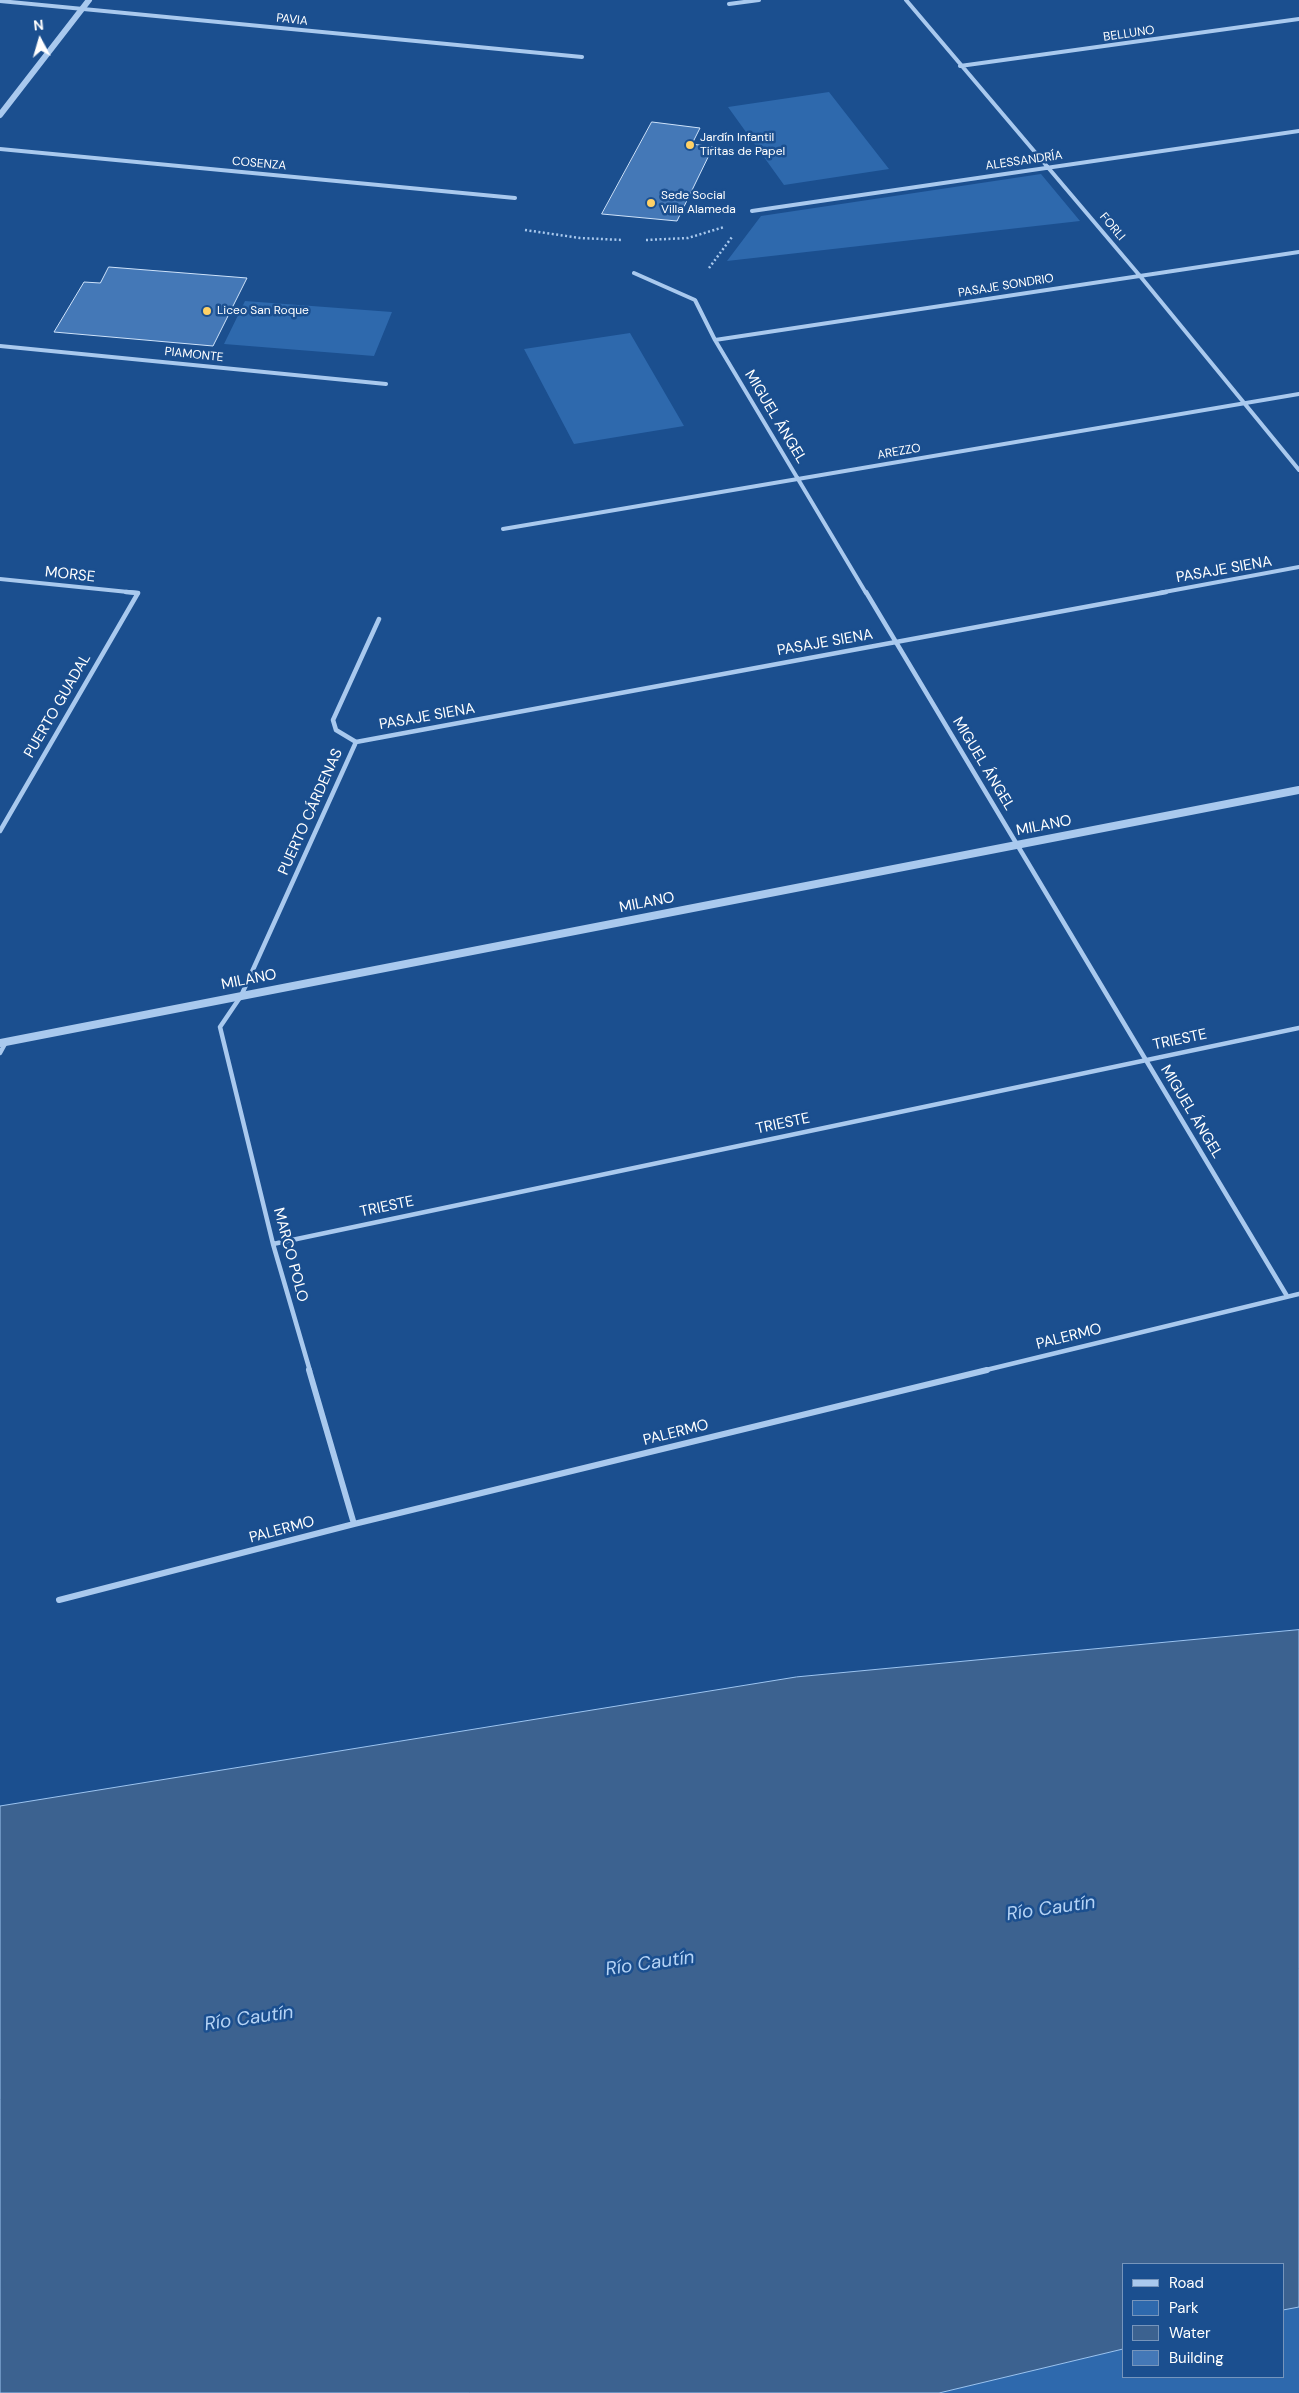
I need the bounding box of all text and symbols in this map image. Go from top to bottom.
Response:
street label: PAVIA [276,11,308,29]
north arrow [15,15,65,65]
text: N [32,16,44,35]
street label: BELLUNO [1102,23,1156,45]
place label: Jardín Infantil Tiritas de Papel [700,131,785,159]
marker: Jardín Infantil Tiritas de Papel [684,139,696,151]
street label: ALESSANDRÍA [985,148,1063,174]
street label: COSENZA [231,154,287,174]
place label: Sede Social Villa Alameda [661,189,736,217]
marker: Sede Social Villa Alameda [645,197,657,209]
street label: FORLI [1096,210,1128,244]
street label: PASAJE SONDRIO [957,271,1055,301]
place label: Liceo San Roque [217,304,309,318]
marker: Liceo San Roque [201,305,213,317]
street label: PIAMONTE [164,345,224,365]
street label: MIGUEL ÁNGEL [740,367,810,467]
street label: AREZZO [876,441,922,463]
street label: PASAJE SIENA [1175,553,1273,587]
street label: MORSE [44,563,96,587]
street label: PASAJE SIENA [776,626,874,660]
street label: PUERTO GUADAL [21,651,95,761]
street label: PASAJE SIENA [378,700,476,734]
street label: MIGUEL ÁNGEL [948,714,1018,814]
street label: PUERTO CÁRDENAS [275,746,347,878]
street label: MILANO [1015,812,1073,840]
street label: MILANO [618,889,676,917]
street label: MILANO [220,966,278,994]
street label: TRIESTE [1151,1026,1209,1054]
street label: MIGUEL ÁNGEL [1156,1062,1226,1162]
street label: TRIESTE [754,1110,812,1138]
street label: TRIESTE [358,1193,416,1221]
street label: MARCO POLO [269,1206,311,1304]
street label: PALERMO [1034,1320,1104,1354]
street label: PALERMO [641,1416,711,1450]
street label: PALERMO [247,1513,317,1547]
water label: Río Cautín [1005,1891,1097,1927]
water label: Río Cautín [604,1946,696,1982]
water label: Río Cautín [203,2001,295,2037]
legend [1122,2263,1284,2378]
text: Road [1169,2273,1204,2293]
text: Park [1169,2298,1199,2318]
text: Water [1169,2323,1210,2343]
text: Building [1169,2348,1224,2368]

